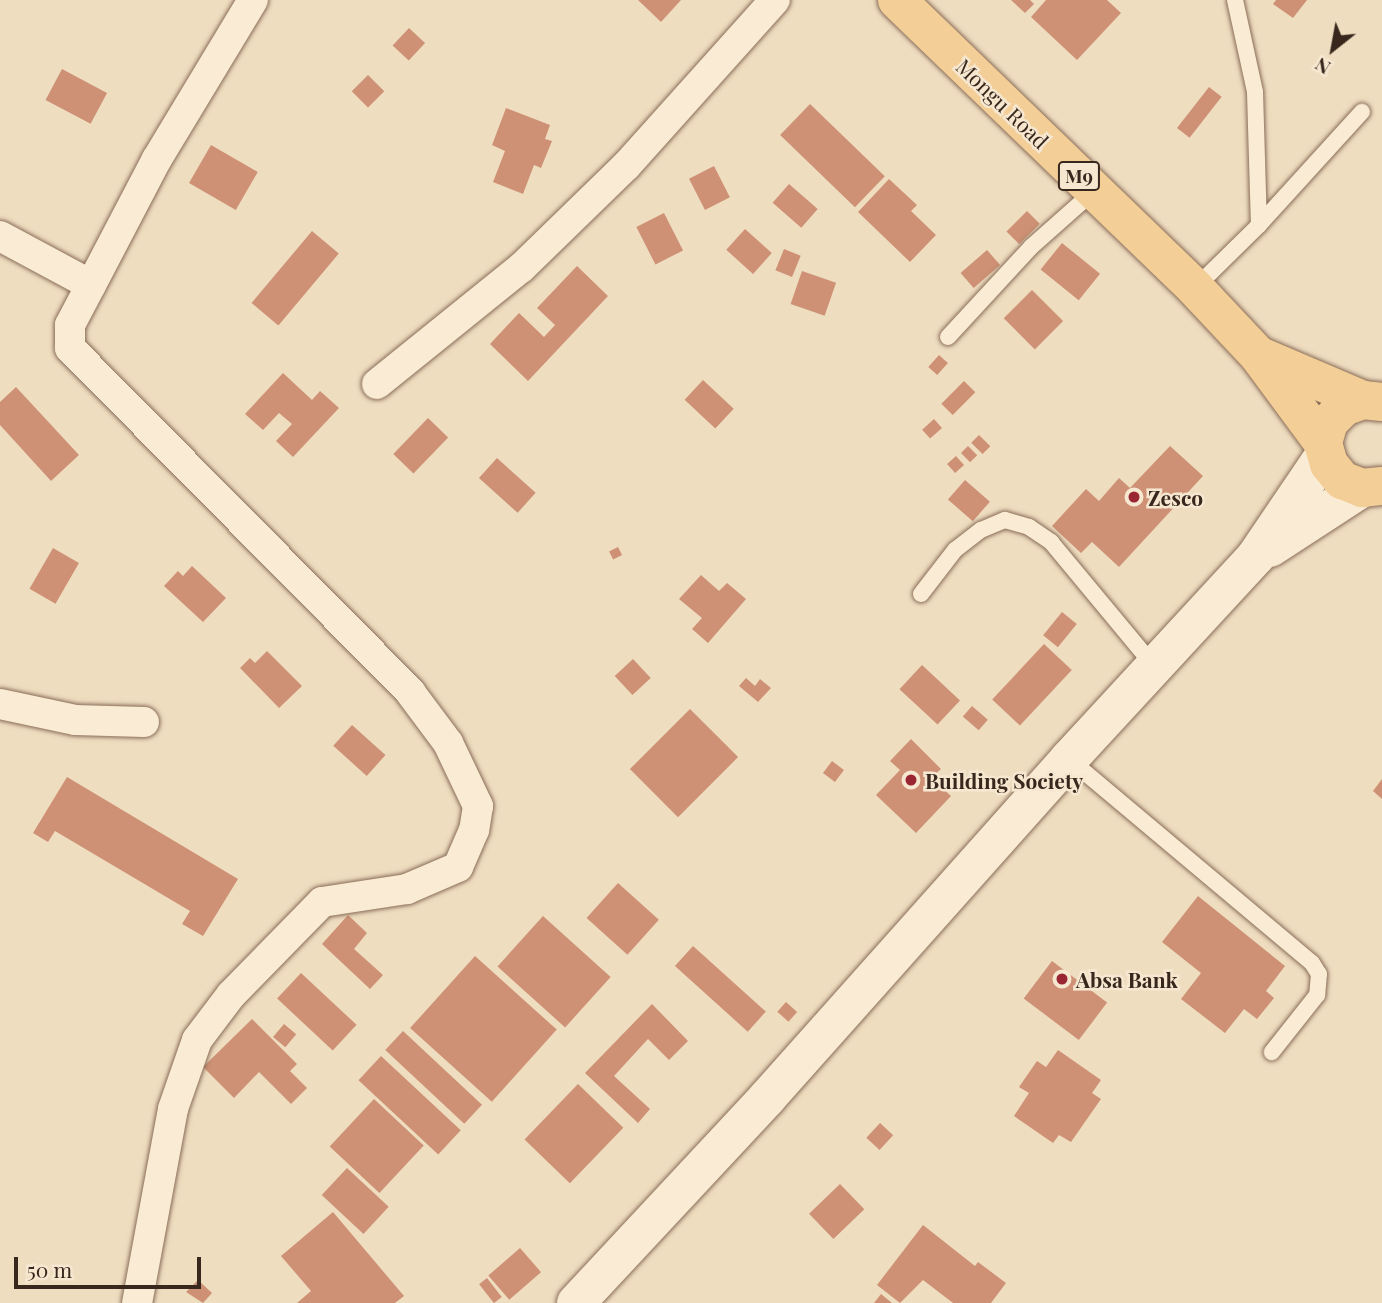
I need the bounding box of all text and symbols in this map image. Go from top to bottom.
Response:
north arrow [1298,14,1368,84]
text: N [1310,52,1335,82]
street label: Mongu Road [952,53,1054,153]
road number: M9 [1056,160,1102,192]
place label: Zesco [1148,484,1203,510]
marker: Zesco [1126,489,1142,505]
place label: Building Society [925,767,1083,793]
marker: Building Society [903,772,919,788]
place label: Absa Bank [1076,966,1178,992]
marker: Absa Bank [1054,971,1070,987]
scale bar [18,1244,205,1288]
text: 50 m [27,1255,72,1283]

